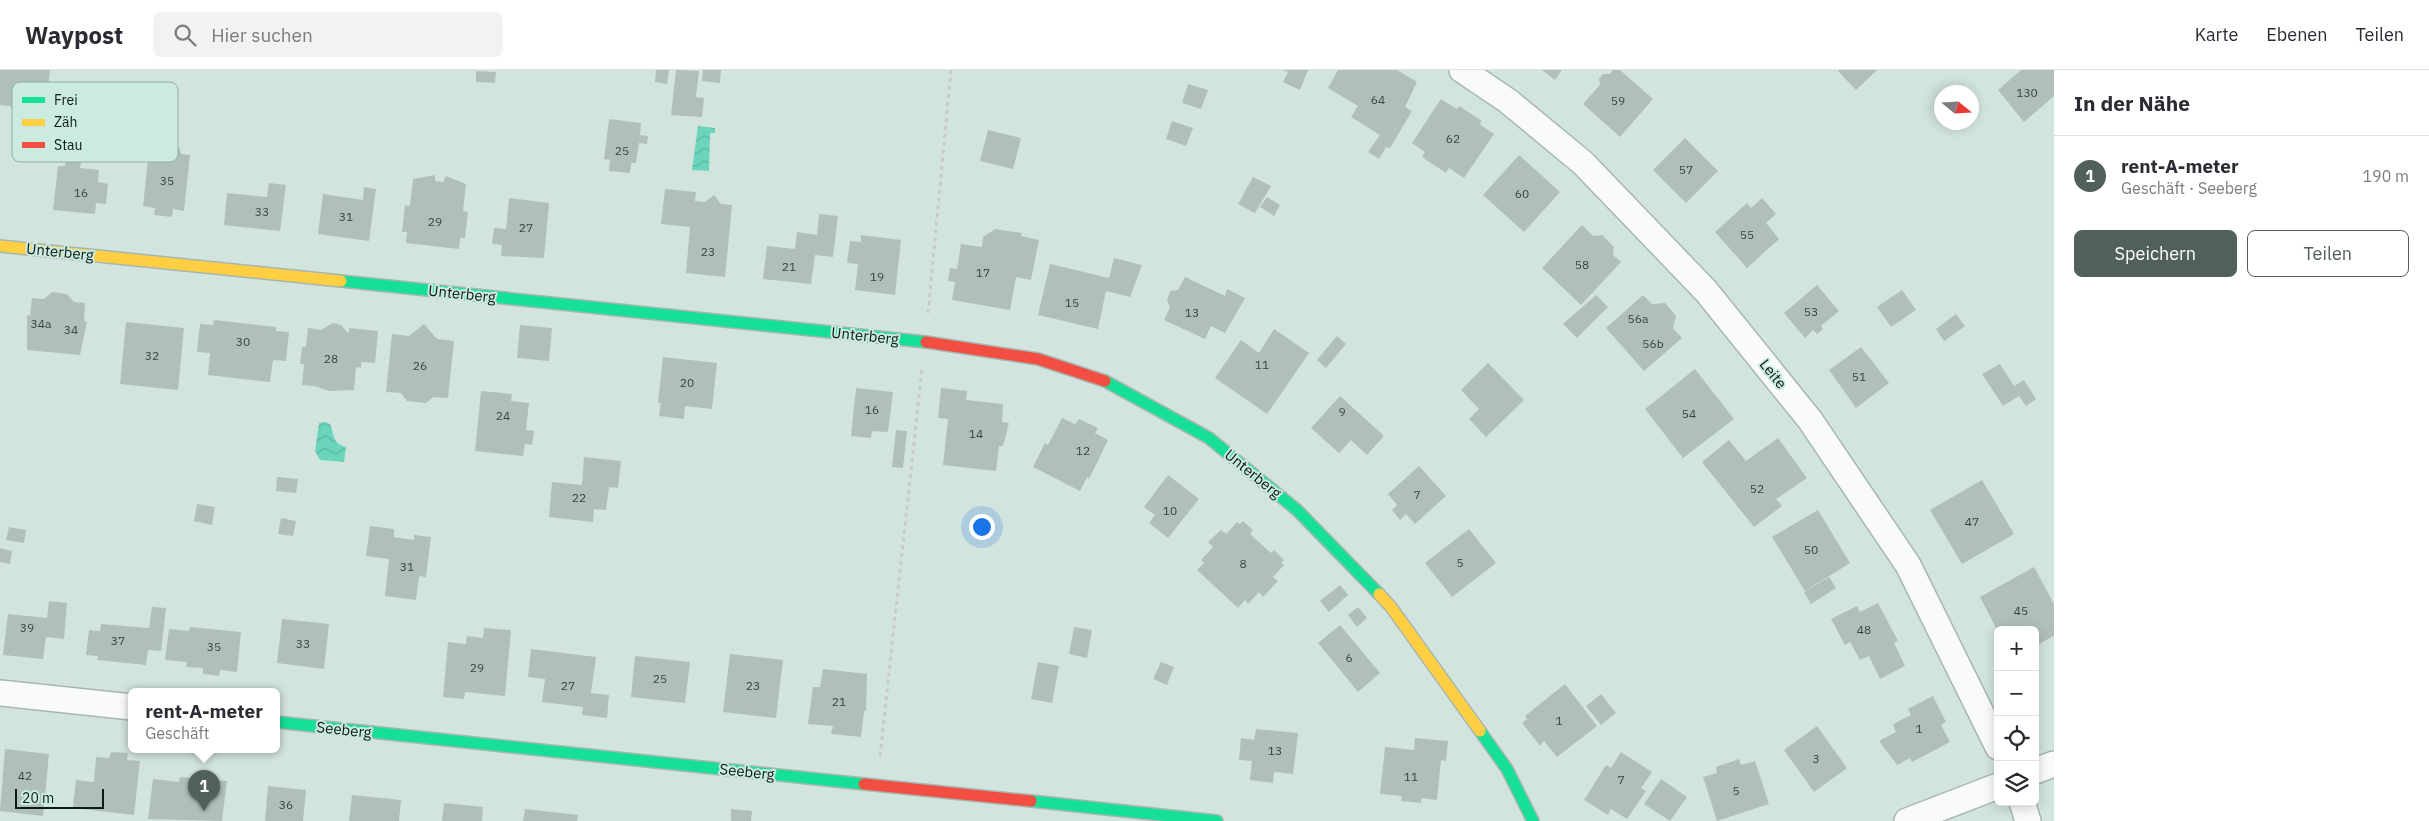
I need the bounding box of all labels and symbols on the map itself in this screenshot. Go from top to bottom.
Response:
legend [12,82,178,162]
north arrow [1934,85,1979,130]
house number: 130 [2016,85,2038,100]
text: Frei [54,91,78,109]
house number: 64 [1371,92,1385,107]
house number: 59 [1611,93,1625,108]
text: Zäh [54,113,78,131]
house number: 62 [1446,131,1460,146]
text: Stau [54,136,82,154]
house number: 25 [615,143,629,158]
house number: 57 [1679,162,1693,177]
house number: 35 [160,173,174,188]
house number: 16 [74,185,88,200]
house number: 60 [1515,186,1529,201]
house number: 33 [255,204,269,219]
house number: 31 [339,209,353,224]
house number: 29 [428,214,442,229]
house number: 27 [519,220,533,235]
house number: 55 [1740,227,1754,242]
street label: Unterberg [25,239,95,264]
house number: 23 [701,244,715,259]
house number: 58 [1575,257,1589,272]
house number: 21 [782,259,796,274]
house number: 17 [976,265,990,280]
house number: 19 [870,269,884,284]
street label: Unterberg [427,281,497,306]
house number: 15 [1065,295,1079,310]
house number: 53 [1804,304,1818,319]
house number: 13 [1185,305,1199,320]
house number: 56a [1628,311,1649,326]
house number: 34a [31,316,52,331]
house number: 34 [64,322,78,337]
street label: Unterberg [830,323,900,348]
house number: 30 [236,334,250,349]
house number: 56b [1642,336,1664,351]
house number: 32 [145,348,159,363]
house number: 28 [324,351,338,366]
street label: Leite [1756,355,1791,392]
house number: 11 [1255,357,1269,372]
house number: 26 [413,358,427,373]
house number: 51 [1852,369,1866,384]
house number: 20 [680,375,694,390]
house number: 16 [865,402,879,417]
house number: 9 [1338,404,1346,419]
house number: 54 [1682,406,1696,421]
house number: 24 [496,408,510,423]
house number: 14 [969,426,983,441]
house number: 12 [1076,443,1090,458]
street label: Unterberg [1221,445,1286,502]
house number: 52 [1750,481,1764,496]
house number: 7 [1413,487,1421,502]
house number: 22 [572,490,586,505]
house number: 10 [1163,503,1177,518]
your location [969,514,995,540]
house number: 47 [1965,514,1979,529]
house number: 50 [1804,542,1818,557]
house number: 5 [1456,555,1464,570]
house number: 8 [1239,556,1247,571]
house number: 31 [400,559,414,574]
house number: 45 [2014,603,2028,618]
house number: 39 [20,620,34,635]
house number: 48 [1857,622,1871,637]
house number: 37 [111,633,125,648]
house number: 33 [296,636,310,651]
house number: 35 [207,639,221,654]
house number: 6 [1345,650,1353,665]
house number: 29 [470,660,484,675]
house number: 25 [653,671,667,686]
house number: 27 [561,678,575,693]
house number: 23 [746,678,760,693]
house number: 21 [832,694,846,709]
house number: 1 [1555,713,1563,728]
street label: Seeberg [316,717,373,742]
house number: 1 [1915,721,1923,736]
house number: 13 [1268,743,1282,758]
house number: 3 [1812,751,1820,766]
street label: Seeberg [719,759,776,784]
house number: 42 [18,768,32,783]
house number: 11 [1404,769,1418,784]
pin: 1 [188,770,220,811]
house number: 7 [1617,772,1625,787]
house number: 5 [1732,783,1740,798]
scale bar [15,786,104,809]
house number: 36 [279,797,293,812]

